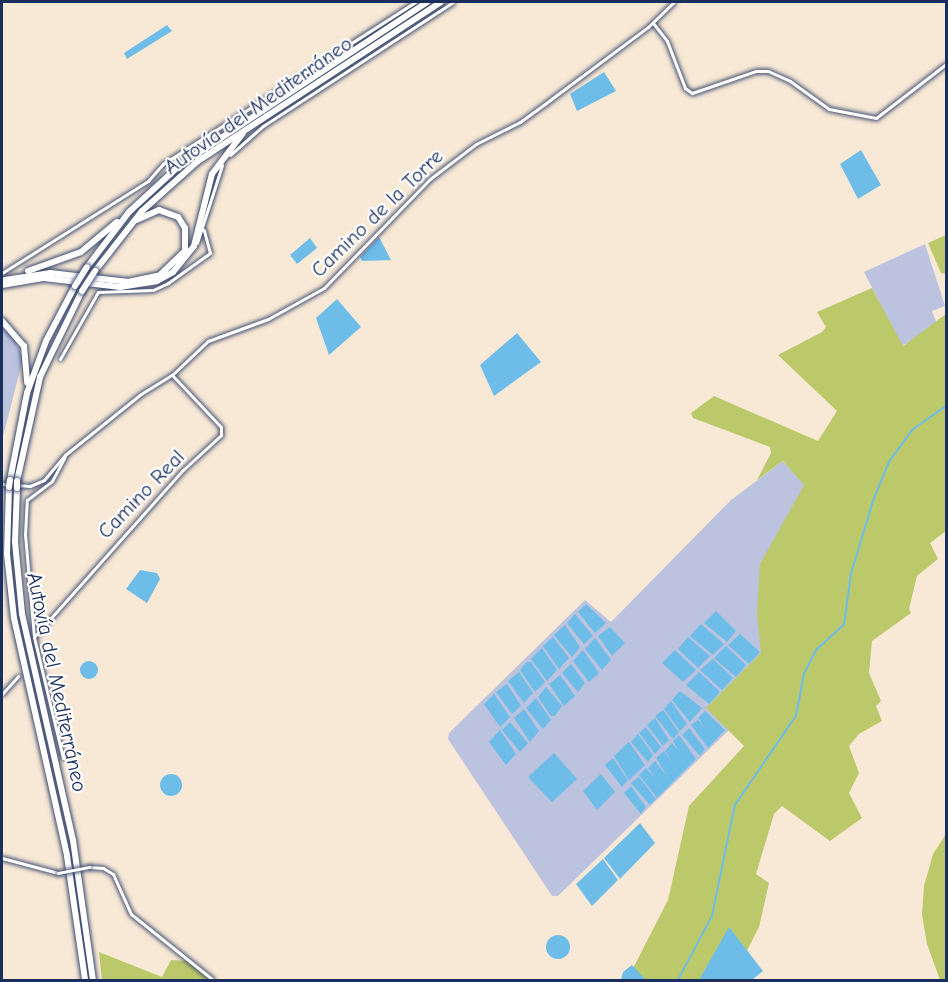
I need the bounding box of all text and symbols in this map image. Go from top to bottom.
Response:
street label: Autovía del Mediterráneo [159,30,357,180]
street label: Camino de la Torre [306,144,448,282]
street label: Camino Real [92,444,190,544]
street label: Autovía del Mediterráneo [21,570,93,794]

